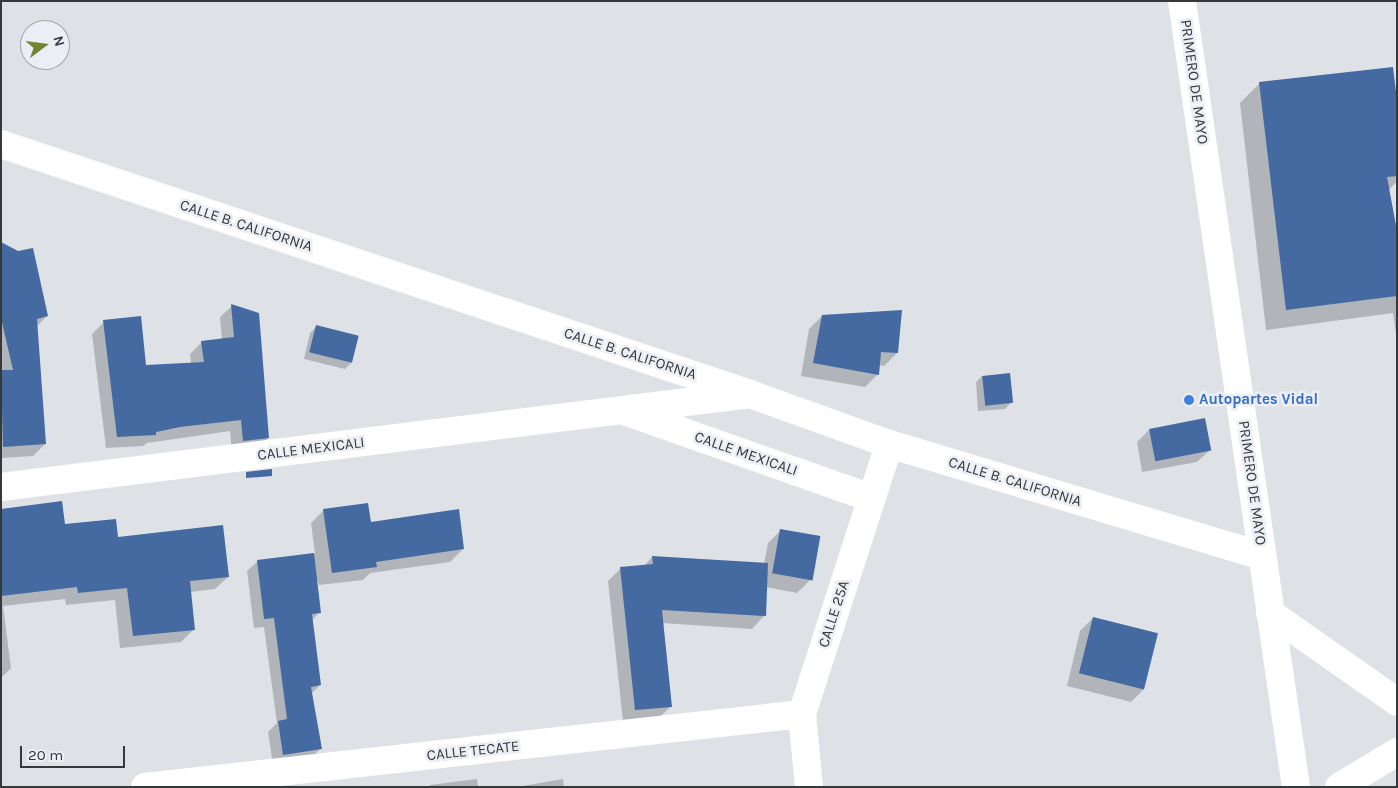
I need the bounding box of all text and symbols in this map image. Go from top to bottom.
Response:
street label: PRIMERO DE MAYO [1176,18,1212,146]
north arrow [20,20,70,70]
text: N [49,34,69,48]
street label: CALLE B. CALIFORNIA [177,196,315,256]
street label: CALLE B. CALIFORNIA [561,324,699,384]
place label: Autopartes Vidal [1199,391,1318,409]
marker: Autopartes Vidal [1183,394,1195,406]
street label: PRIMERO DE MAYO [1234,419,1270,547]
street label: CALLE MEXICALI [692,428,800,480]
street label: CALLE MEXICALI [256,433,366,465]
street label: CALLE B. CALIFORNIA [946,453,1084,511]
street label: CALLE 25A [815,578,853,650]
scale bar [22,736,128,768]
street label: CALLE TECATE [426,737,520,765]
text: 20 m [28,746,63,764]

